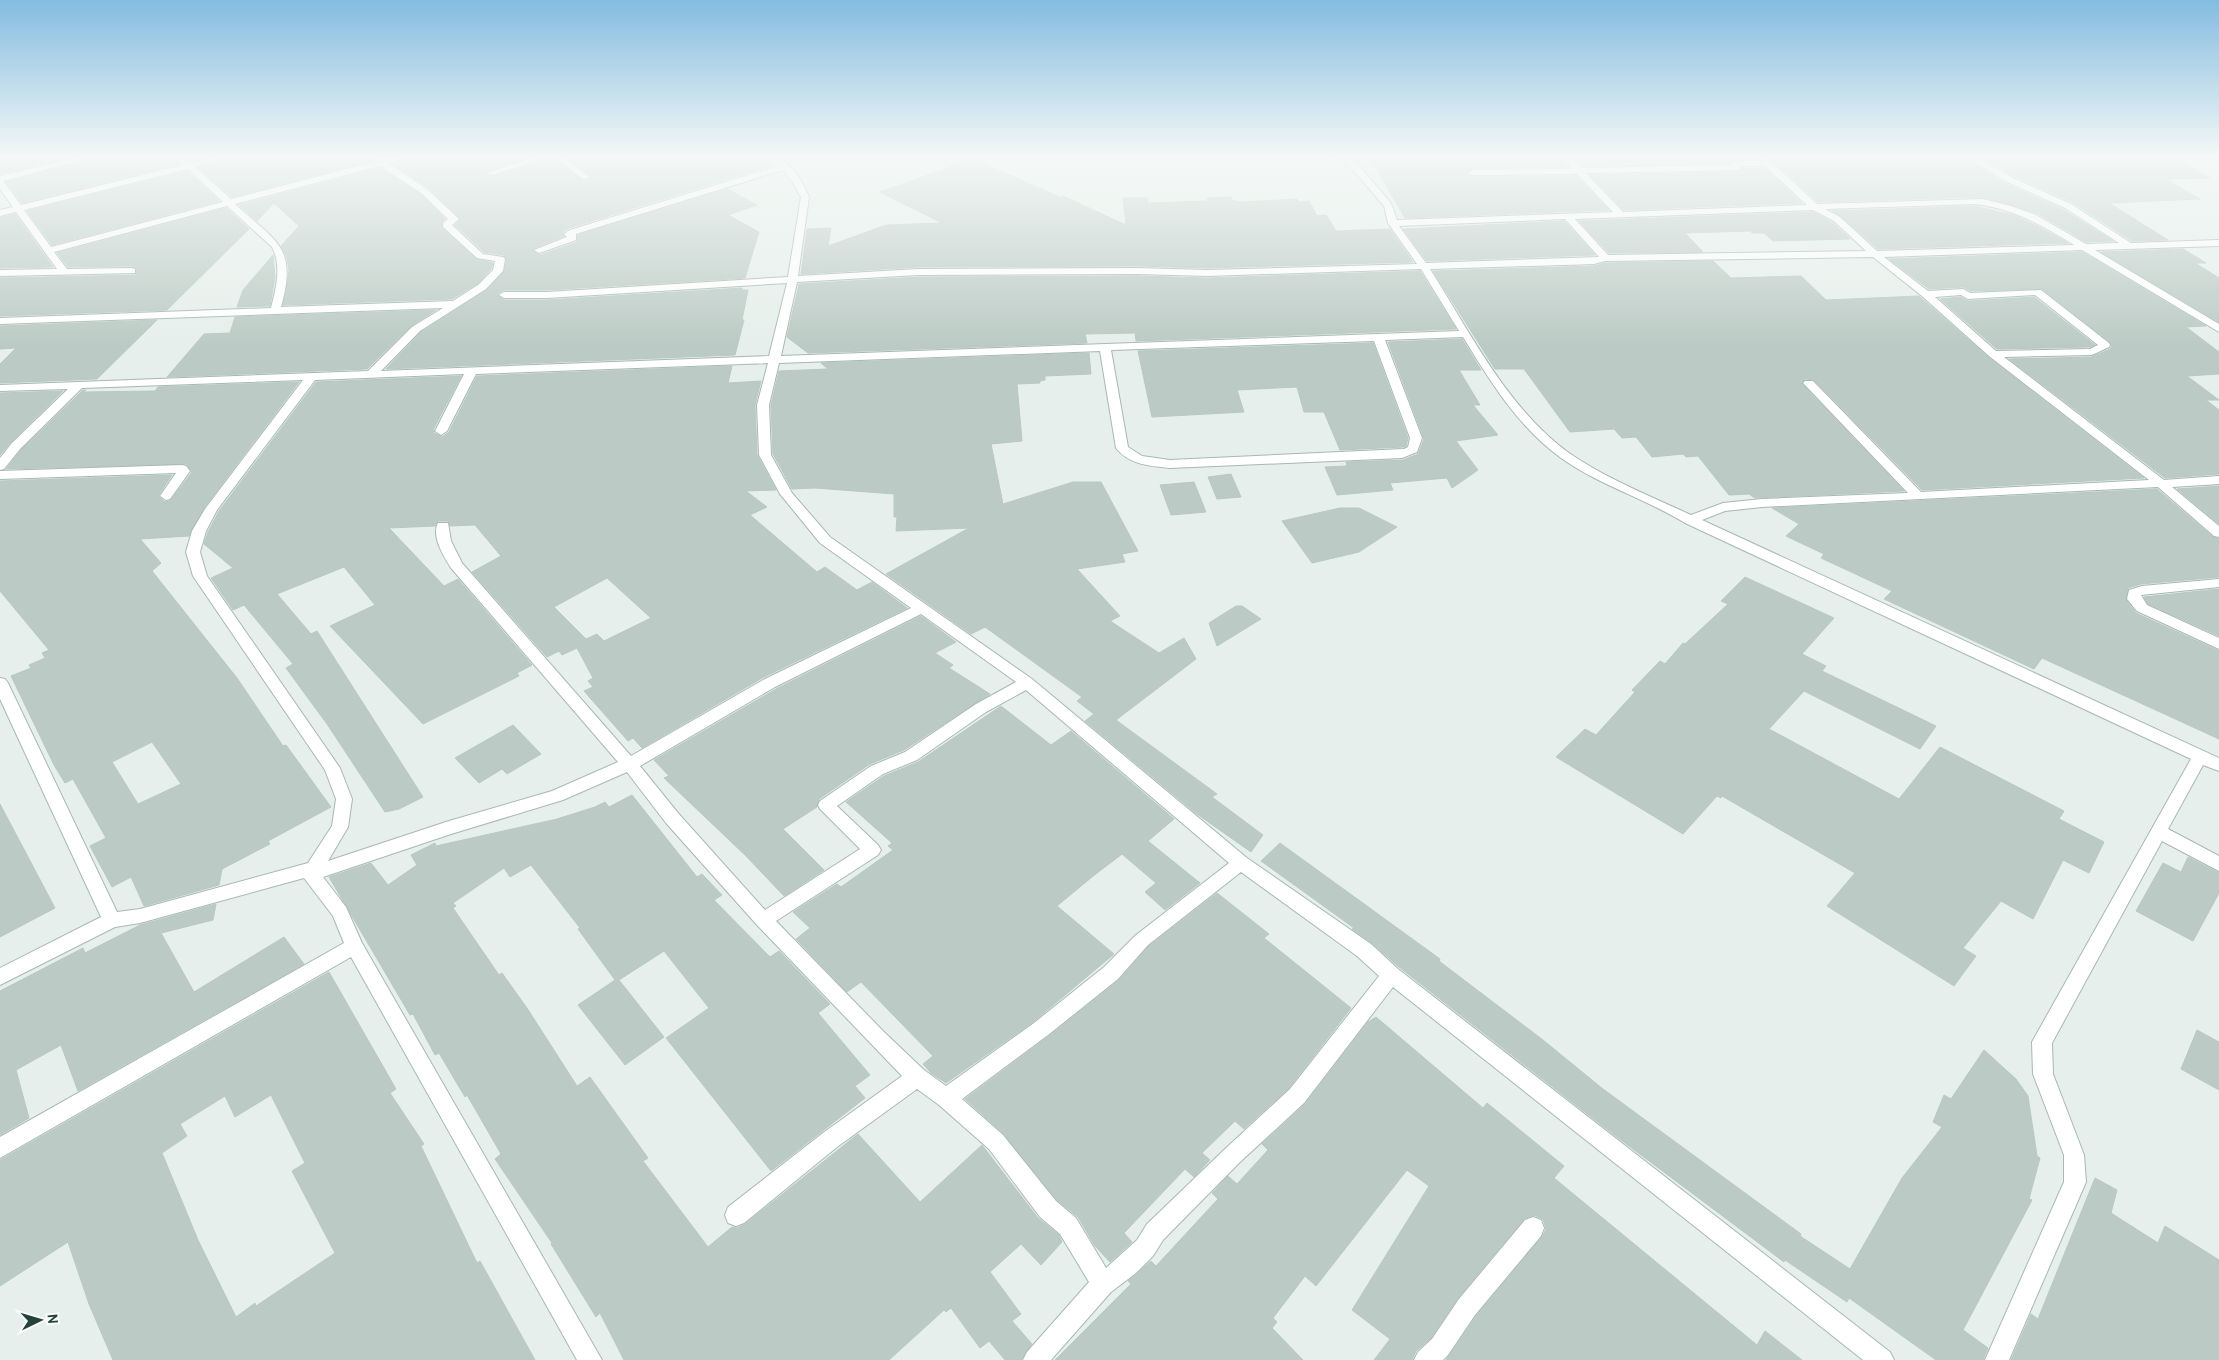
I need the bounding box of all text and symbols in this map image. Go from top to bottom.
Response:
north arrow [15,1295,65,1345]
text: N [43,1313,60,1325]

